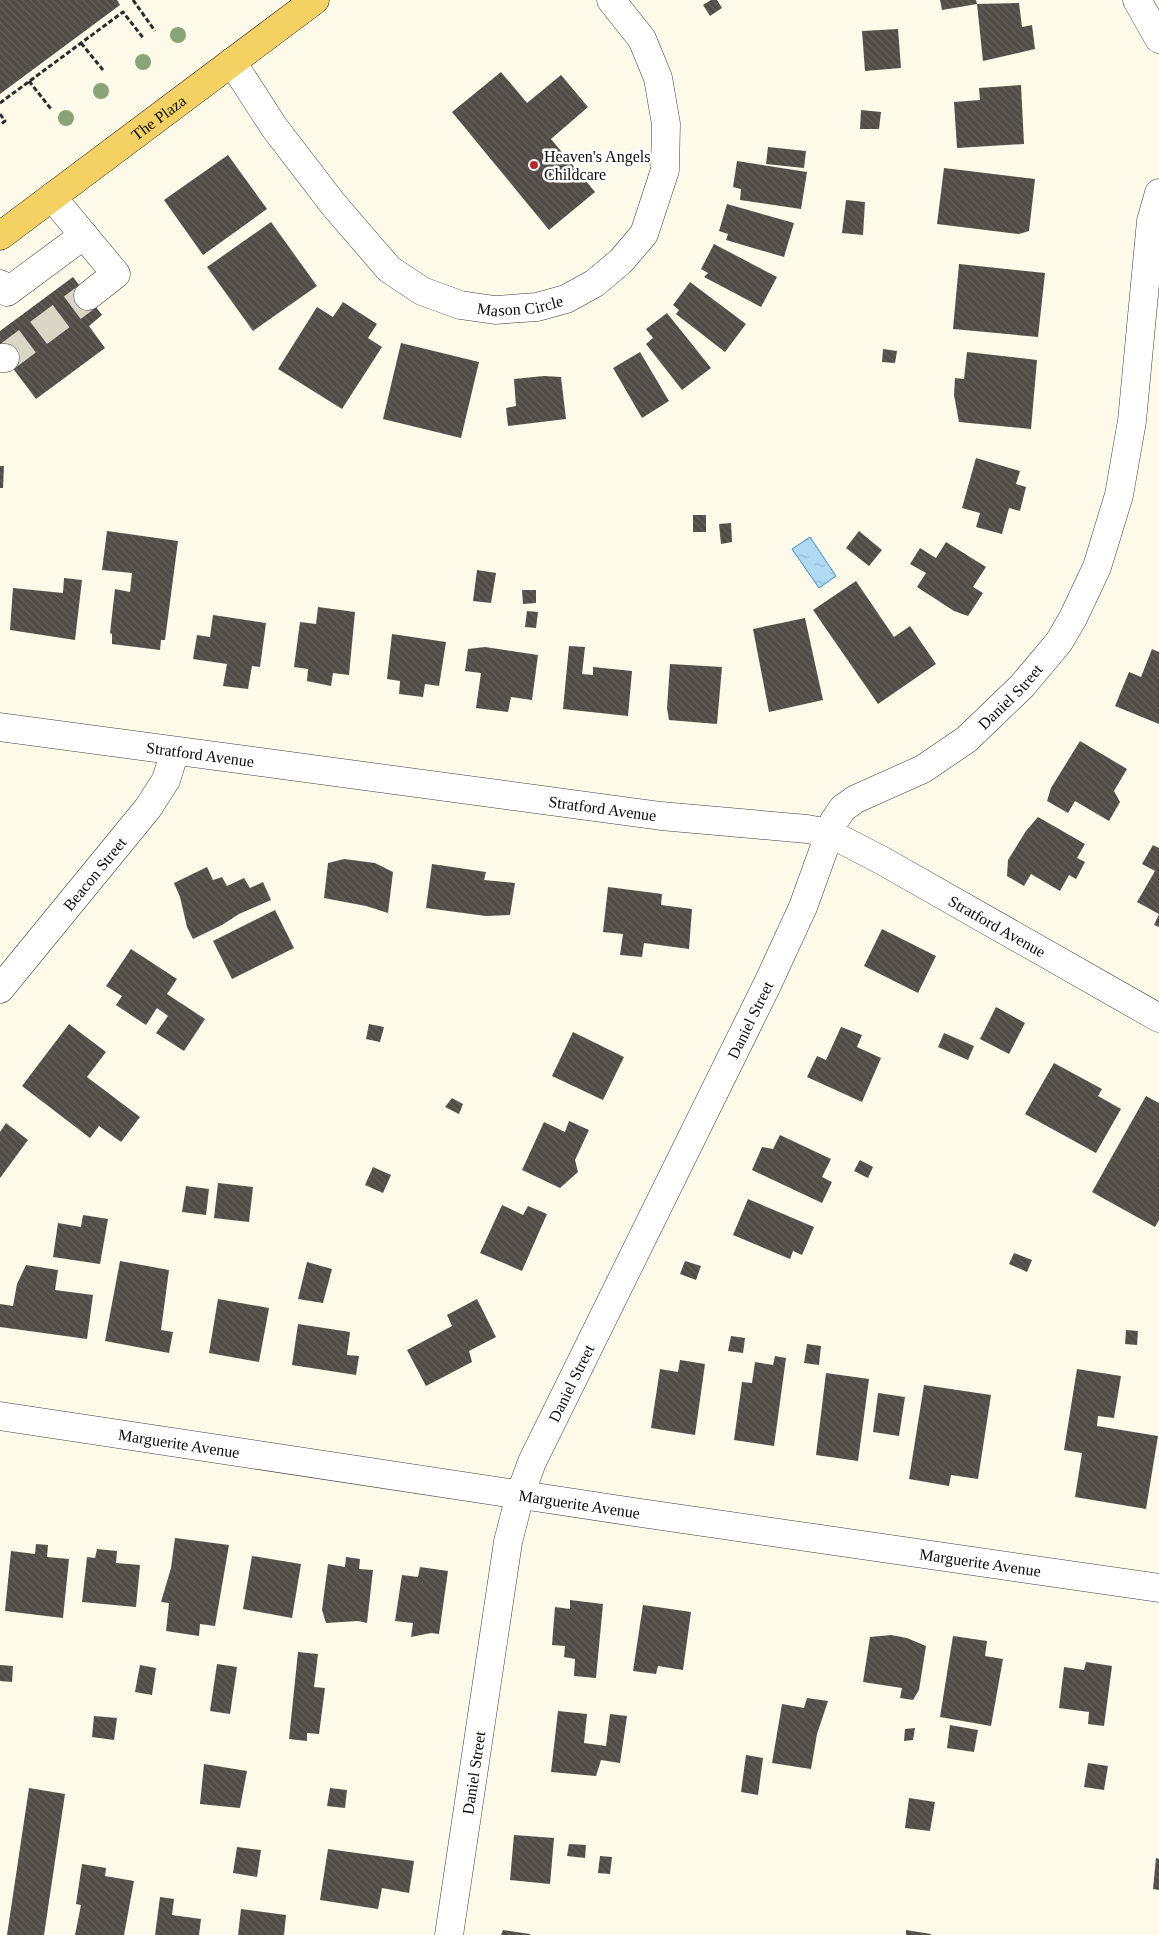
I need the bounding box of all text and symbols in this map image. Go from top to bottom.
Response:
street label: The Plaza [128,92,189,144]
place label: Heaven's Angels Childcare [544,148,650,183]
marker: Heaven's Angels Childcare [528,159,540,171]
street label: Mason Circle [476,292,565,319]
street label: Daniel Street [975,660,1046,733]
street label: Stratford Avenue [145,739,255,770]
street label: Stratford Avenue [548,793,657,824]
street label: Beacon Street [60,834,130,914]
street label: Stratford Avenue [945,892,1048,961]
street label: Daniel Street [724,978,777,1061]
street label: Daniel Street [545,1341,598,1425]
street label: Marguerite Avenue [117,1426,241,1461]
street label: Marguerite Avenue [517,1487,641,1522]
street label: Marguerite Avenue [918,1545,1042,1580]
street label: Daniel Street [459,1730,489,1816]

